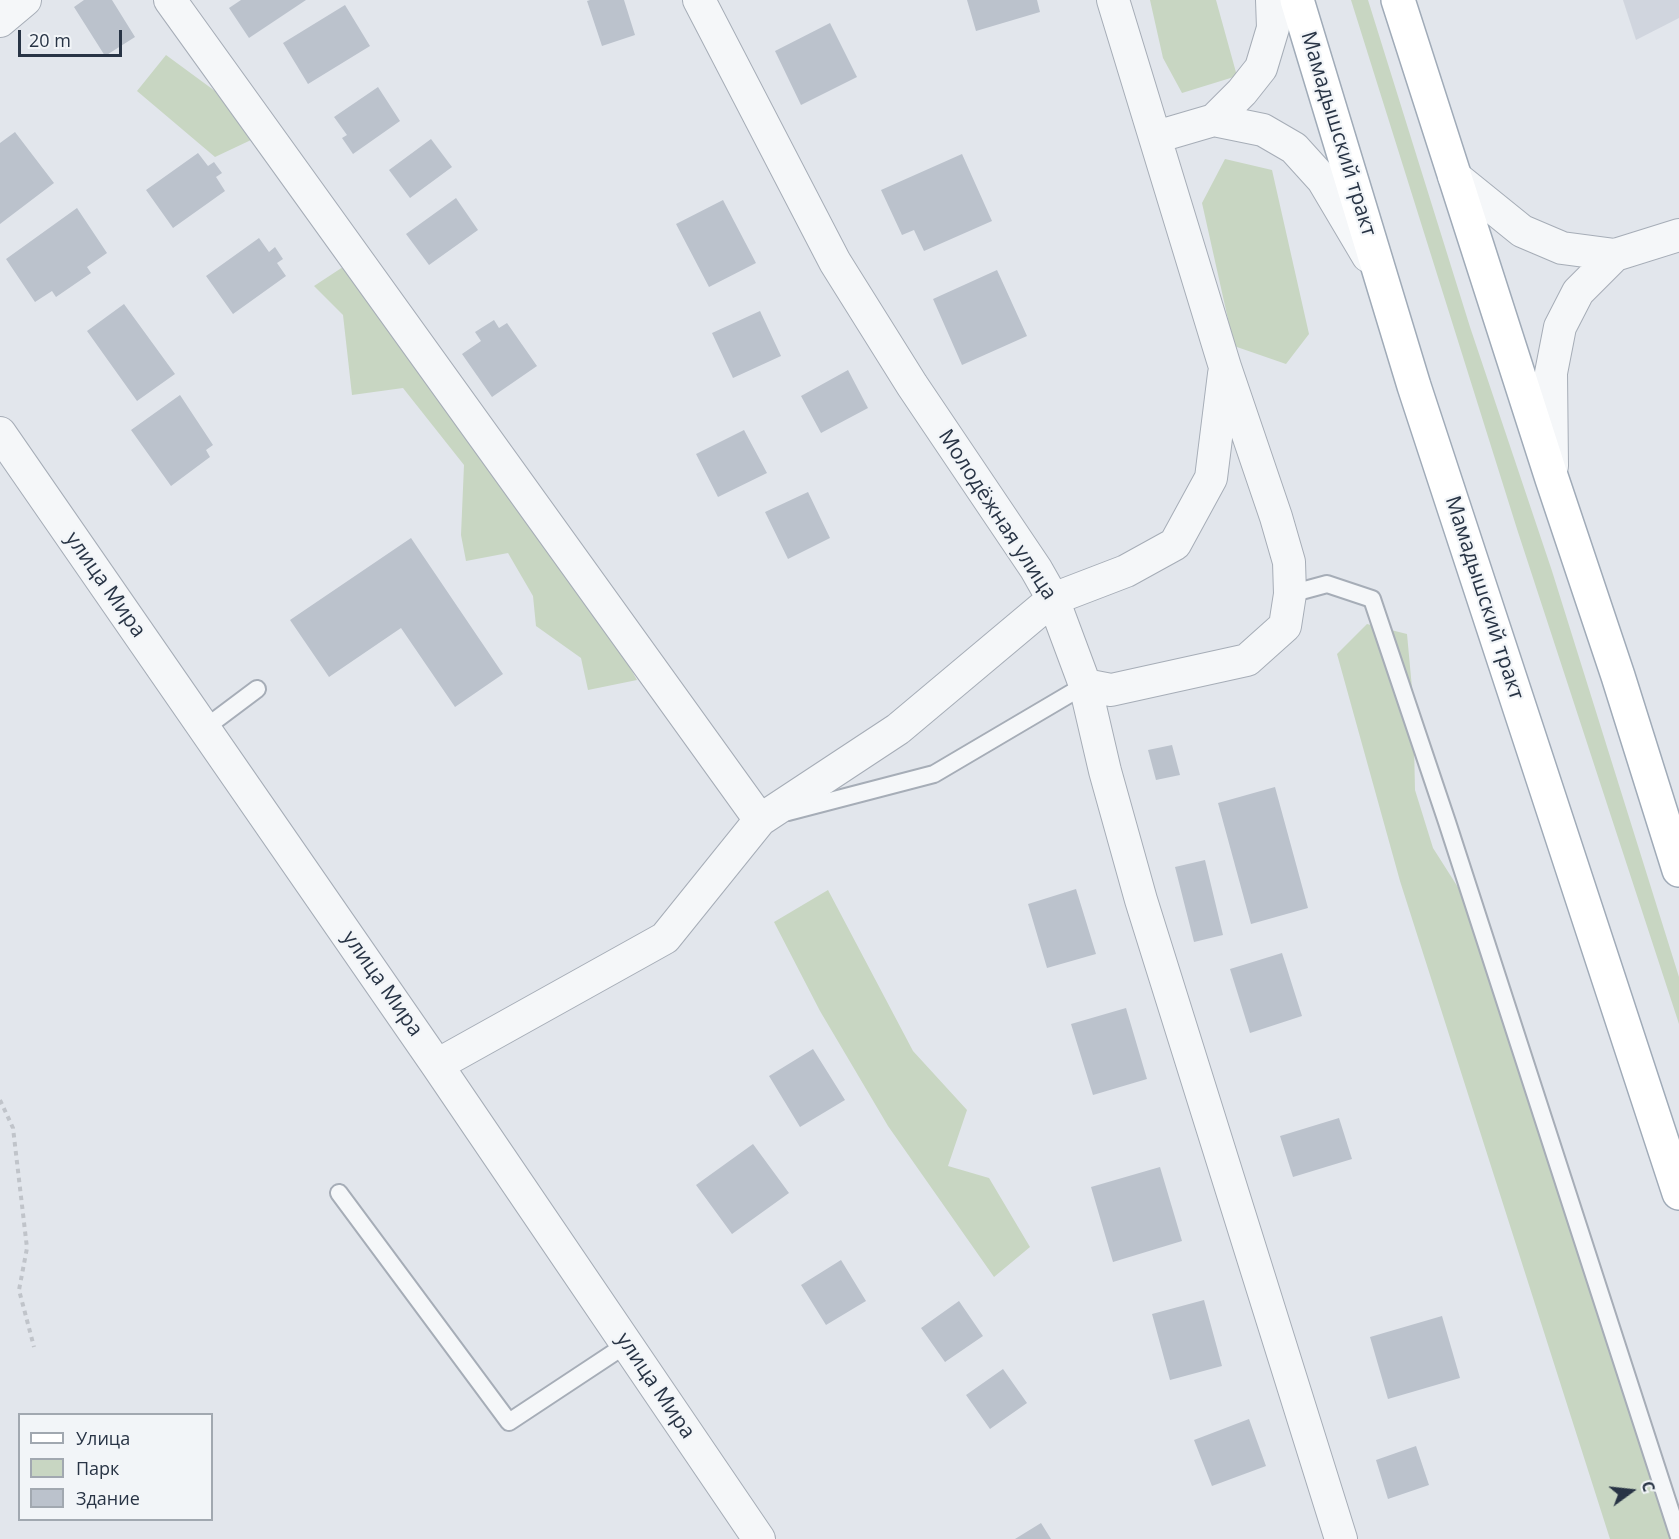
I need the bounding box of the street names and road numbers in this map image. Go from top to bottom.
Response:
street label: Мамадышский тракт [1295,29,1381,239]
street label: Молодёжная улица [932,425,1062,605]
street label: Мамадышский тракт [1439,493,1529,703]
street label: улица Мира [59,527,151,643]
street label: улица Мира [336,926,428,1042]
street label: улица Мира [610,1328,700,1444]

